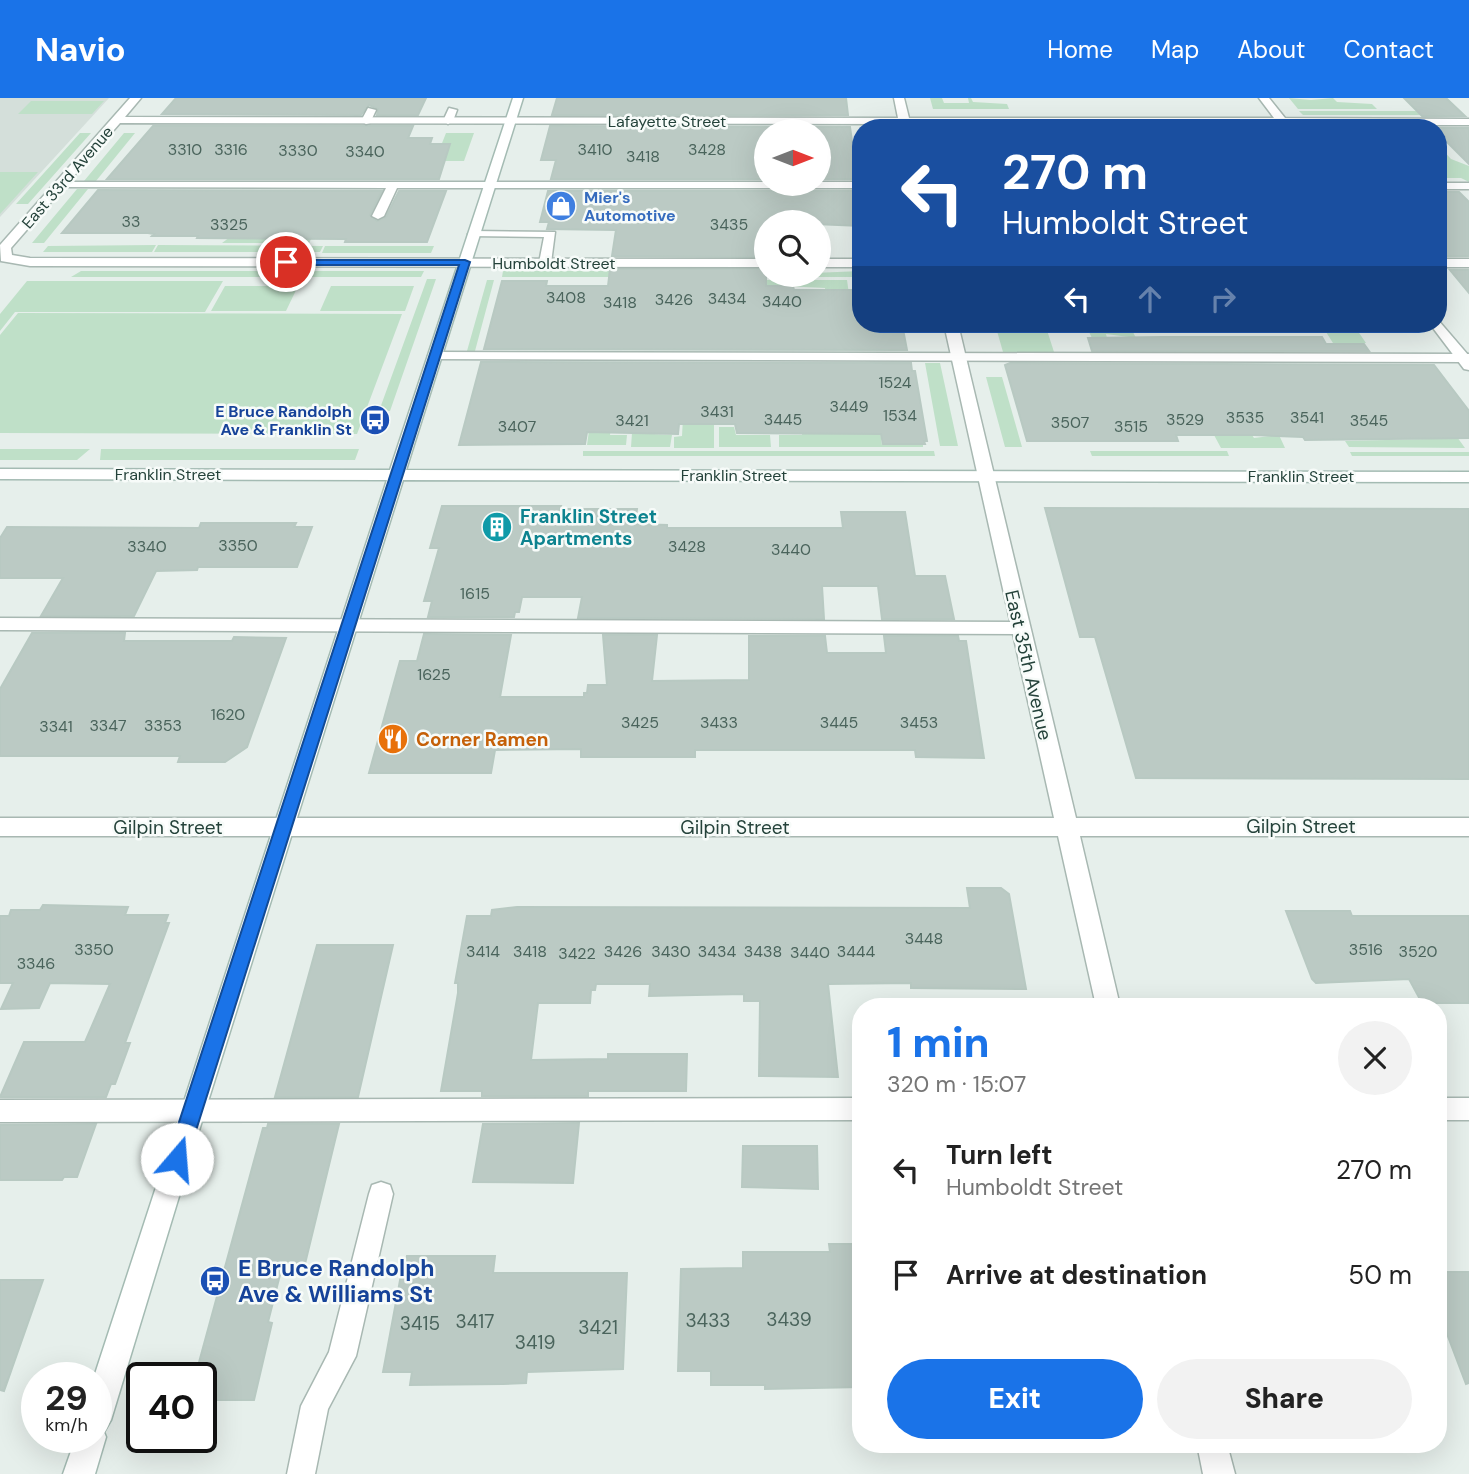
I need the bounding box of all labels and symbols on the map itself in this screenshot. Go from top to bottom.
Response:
street label: Lafayette Street [608,111,726,132]
north arrow [754,119,831,196]
street label: East 33rd Avenue [17,122,118,233]
house number: 3310 [168,139,202,160]
house number: 3316 [214,139,248,160]
house number: 3410 [577,139,613,160]
house number: 3428 [688,139,726,160]
house number: 3330 [278,140,318,161]
house number: 3340 [345,141,385,162]
house number: 3418 [626,146,660,167]
place label: Mier's Automotive [584,187,676,226]
shop icon: Mier's Automotive [544,189,578,223]
house number: 33 [122,211,140,232]
house number: 3325 [210,214,248,235]
house number: 3435 [710,214,748,235]
pin [256,232,316,292]
street label: Humboldt Street [492,253,616,274]
house number: 3408 [546,287,586,308]
house number: 3434 [708,288,746,309]
house number: 3426 [655,289,693,310]
house number: 3440 [762,291,802,312]
house number: 3418 [603,292,637,313]
house number: 1524 [878,372,912,393]
house number: 3449 [830,396,868,417]
place label: E Bruce Randolph Ave & Franklin St [215,401,352,440]
house number: 3431 [700,401,734,422]
bus stop icon: E Bruce Randolph Ave & Franklin St [358,403,392,437]
house number: 1534 [883,405,917,426]
house number: 3535 [1226,407,1264,428]
house number: 3541 [1290,407,1324,428]
house number: 3445 [764,409,802,430]
house number: 3529 [1166,409,1204,430]
house number: 3421 [615,410,649,431]
house number: 3545 [1350,410,1388,431]
house number: 3507 [1051,412,1089,433]
house number: 3407 [498,416,536,437]
house number: 3515 [1114,416,1148,437]
street label: Franklin Street [115,464,221,485]
street label: Franklin Street [681,465,787,486]
street label: Franklin Street [1248,466,1354,487]
place label: Franklin Street Apartments [520,504,657,551]
building icon: Franklin Street Apartments [480,510,514,544]
house number: 3350 [218,535,258,556]
house number: 3340 [127,536,167,557]
house number: 3428 [668,536,706,557]
house number: 3440 [771,539,811,560]
house number: 1615 [460,583,490,604]
street label: East 35th Avenue [999,588,1058,743]
house number: 1625 [417,664,451,685]
house number: 1620 [211,704,245,725]
house number: 3425 [621,712,659,733]
house number: 3433 [700,712,738,733]
house number: 3445 [820,712,858,733]
house number: 3453 [900,712,938,733]
house number: 3347 [89,715,127,736]
house number: 3353 [144,715,182,736]
house number: 3341 [39,716,73,737]
restaurant icon: Corner Ramen [376,722,410,756]
place label: Corner Ramen [416,727,549,752]
street label: Gilpin Street [1246,814,1356,839]
street label: Gilpin Street [113,815,223,840]
street label: Gilpin Street [680,815,790,840]
house number: 3448 [905,928,943,949]
house number: 3350 [74,939,114,960]
house number: 3516 [1349,939,1383,960]
house number: 3414 [466,941,500,962]
house number: 3418 [513,941,547,962]
house number: 3426 [604,941,642,962]
house number: 3430 [651,941,691,962]
house number: 3434 [698,941,736,962]
house number: 3438 [744,941,782,962]
house number: 3444 [837,941,876,962]
house number: 3520 [1399,941,1438,962]
house number: 3440 [790,942,830,963]
house number: 3422 [558,943,596,964]
house number: 3346 [17,953,55,974]
position arrow [140,1122,214,1196]
place label: E Bruce Randolph Ave & Williams St [238,1253,435,1309]
bus stop icon: E Bruce Randolph Ave & Williams St [198,1264,232,1298]
house number: 3439 [766,1307,812,1332]
house number: 3433 [685,1308,731,1333]
house number: 3417 [456,1309,494,1334]
house number: 3415 [400,1311,440,1336]
house number: 3421 [578,1315,618,1340]
house number: 3419 [515,1330,555,1355]
speed limit sign: 40 [126,1362,217,1453]

